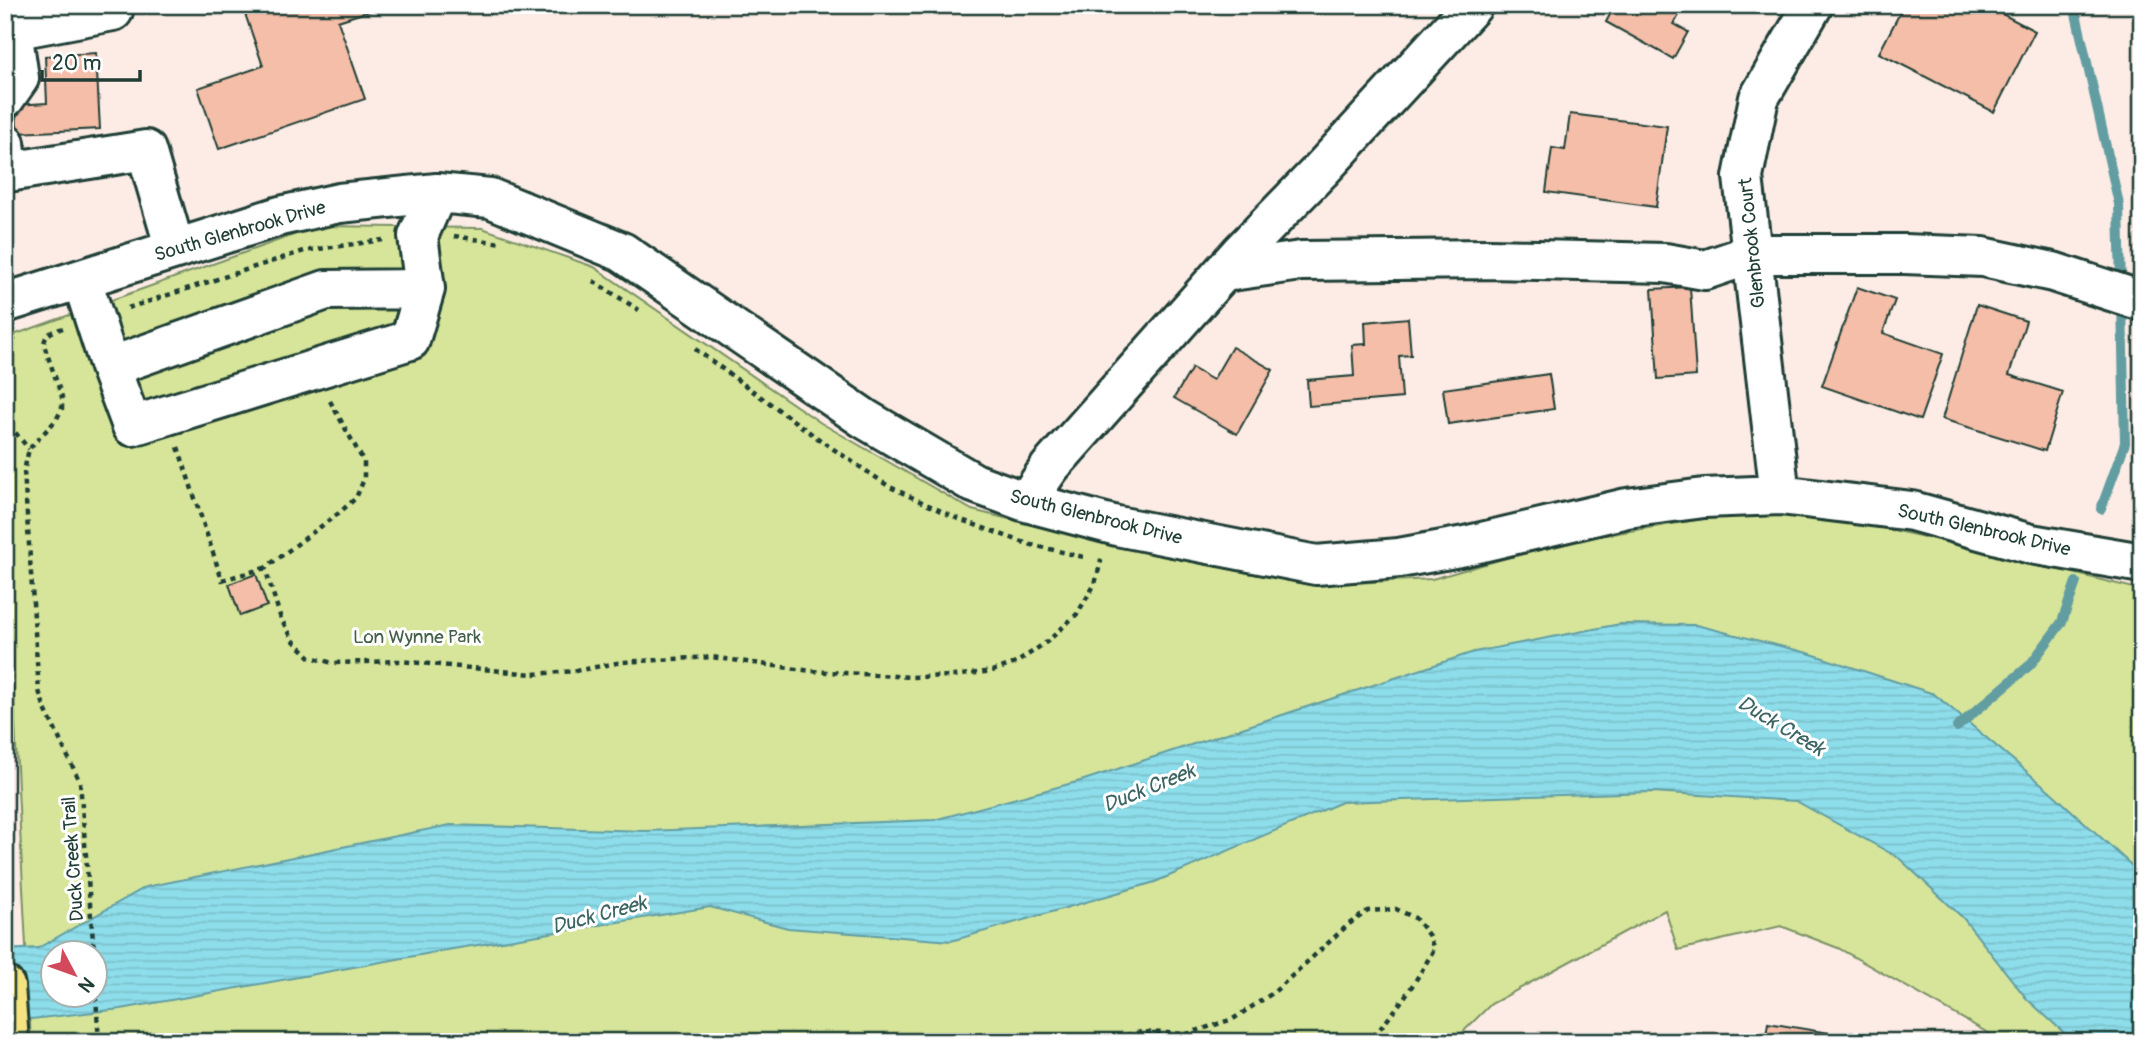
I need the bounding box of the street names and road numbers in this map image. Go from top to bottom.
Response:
street label: Glenbrook Court [1733,176,1771,309]
street label: South Glenbrook Drive [152,195,329,267]
street label: South Glenbrook Drive [1007,484,1185,550]
street label: South Glenbrook Drive [1895,498,2074,562]
street label: Duck Creek Trail [57,796,89,922]

